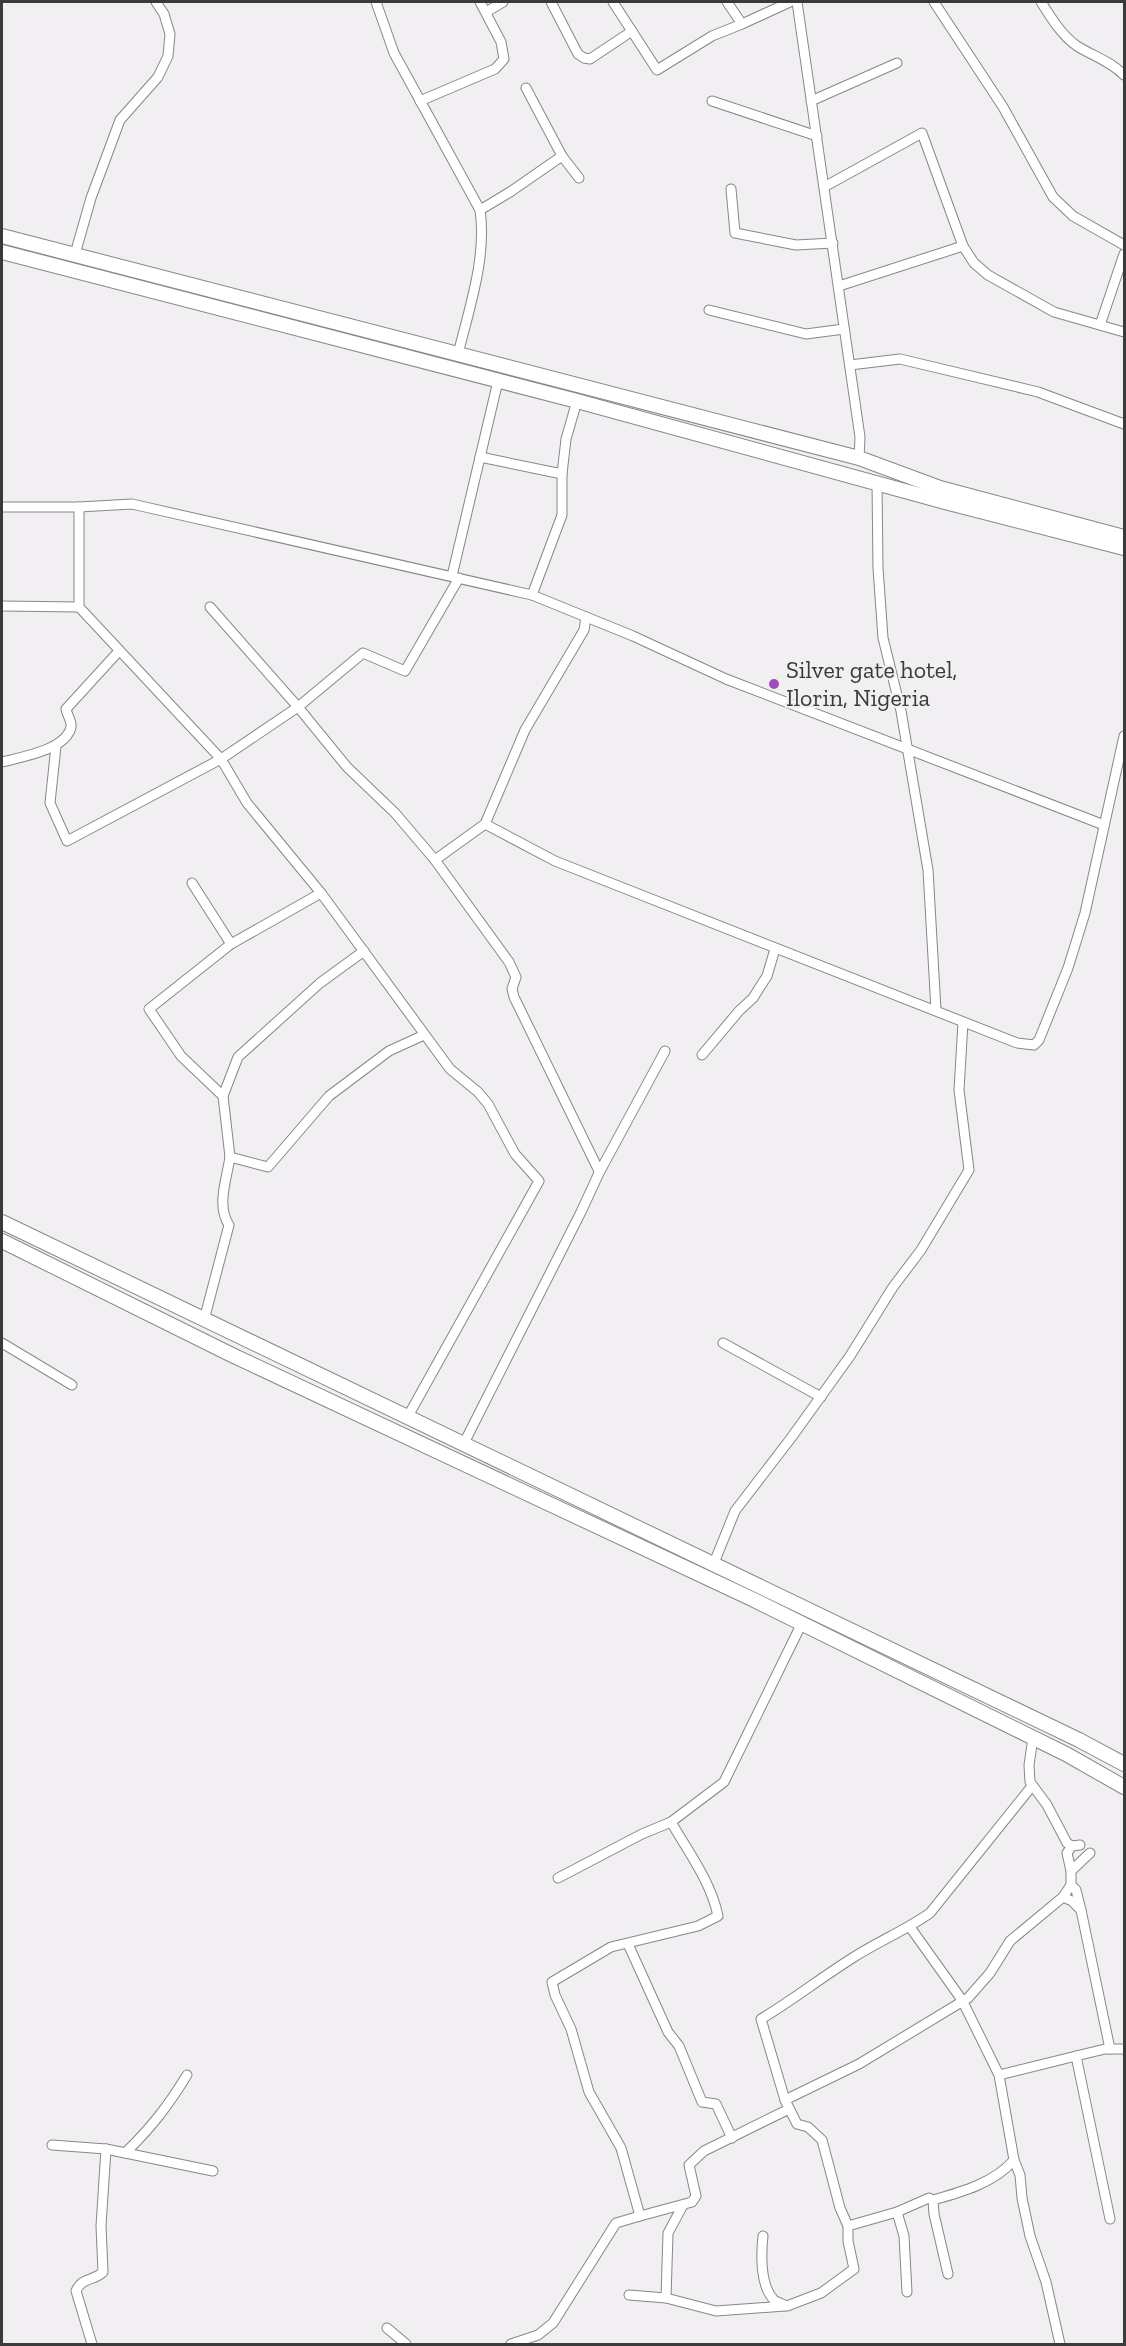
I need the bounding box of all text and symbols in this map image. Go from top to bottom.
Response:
place label: Silver gate hotel, Ilorin, Nigeria [786,655,957,712]
marker: Silver gate hotel, Ilorin, Nigeria [767,677,781,691]

